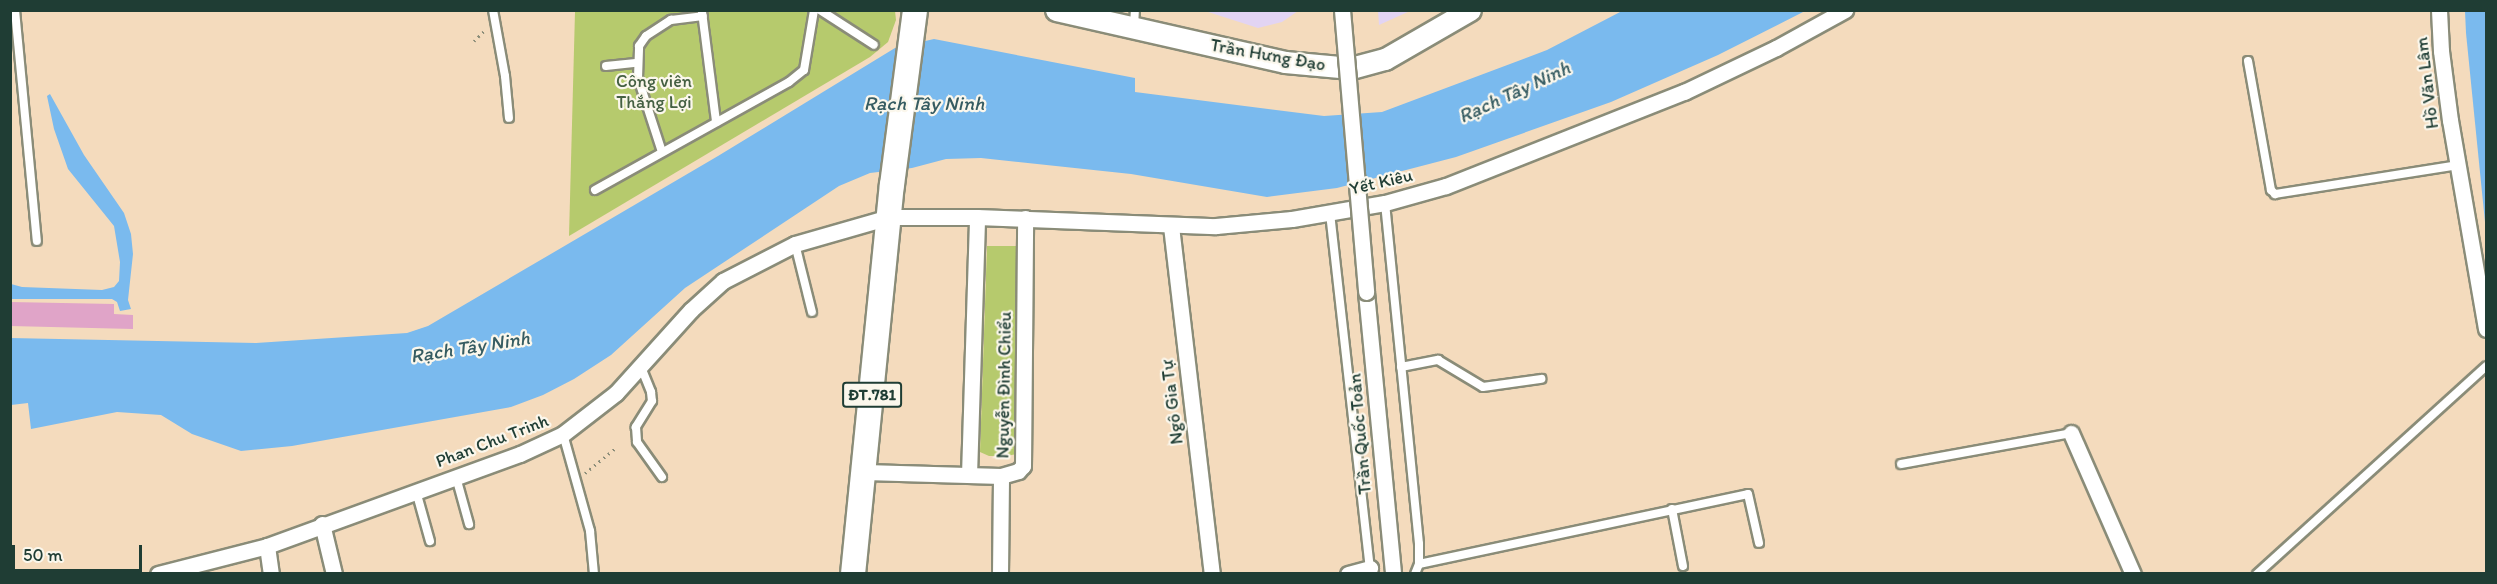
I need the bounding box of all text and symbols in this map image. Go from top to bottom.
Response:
street label: Trần Hưng Đạo [1209,34,1327,76]
street label: Hồ Văn Lâm [2411,36,2443,130]
water label: Rạch Tây Ninh [1455,56,1573,128]
park label: Công viên Thắng Lợi [616,71,692,113]
water label: Rạch Tây Ninh [864,91,984,115]
street label: Yết Kiêu [1347,164,1415,200]
street label: Nguyễn Đình Chiểu [992,311,1016,459]
water label: Rạch Tây Ninh [409,326,531,368]
street label: Ngô Gia Tự [1156,359,1188,445]
street label: Trần Quốc Toản [1344,373,1376,495]
road number: ĐT.781 [842,382,902,408]
street label: Phan Chu Trinh [433,410,551,472]
scale bar [15,533,146,571]
text: 50 m [23,544,63,566]

